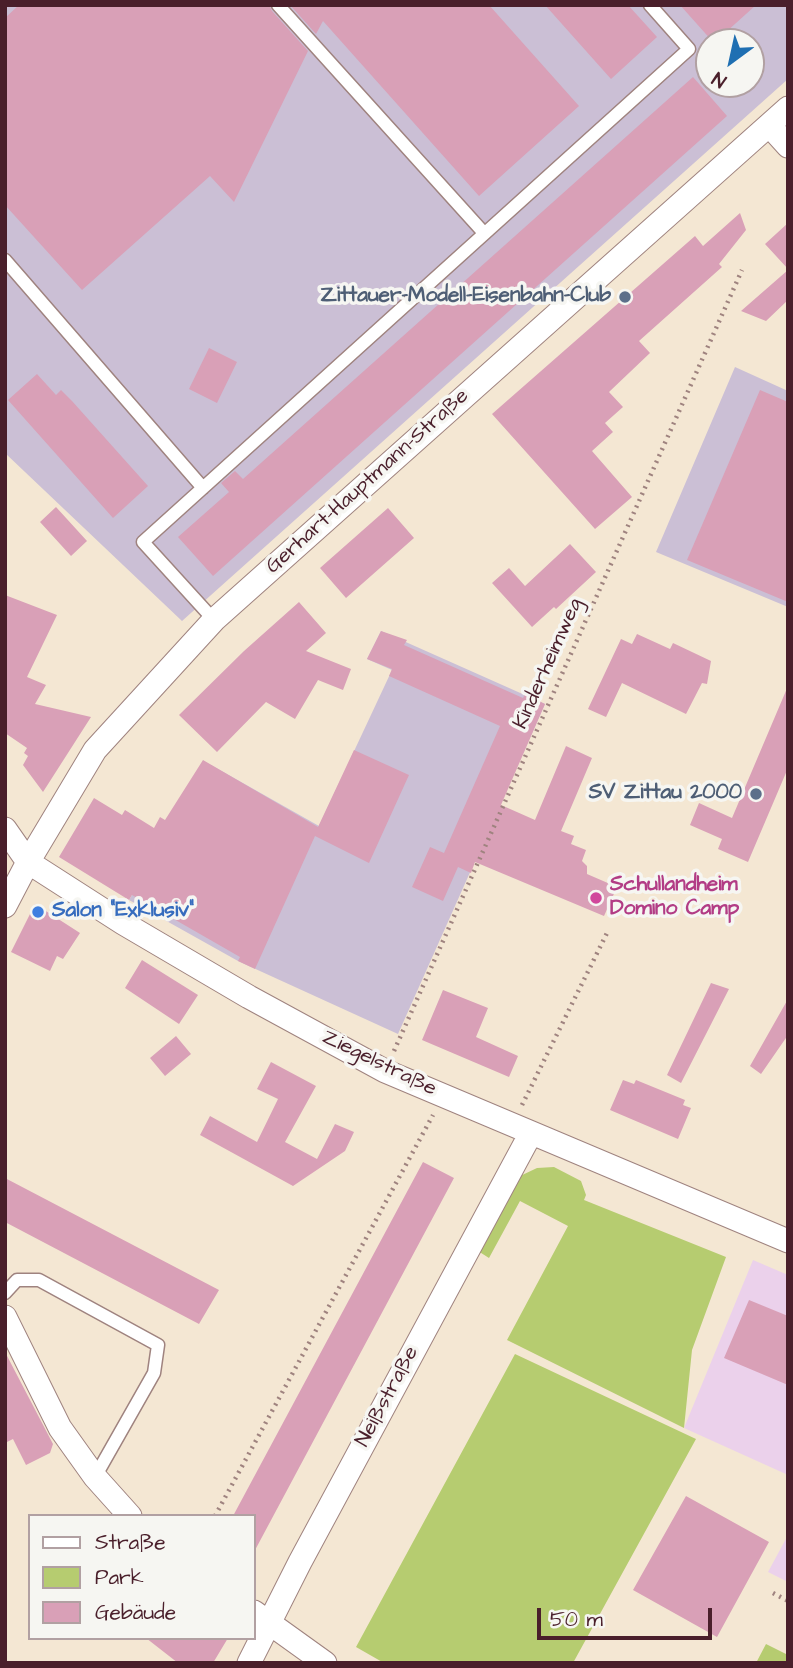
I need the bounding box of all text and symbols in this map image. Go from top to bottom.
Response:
north arrow [695,28,765,98]
text: N [707,65,732,94]
place label: Zittauer-Modell-Eisenbahn-Club [321,284,611,310]
marker: Zittauer-Modell-Eisenbahn-Club [617,289,633,305]
street label: Gerhart-Hauptmann-Straße [261,384,475,580]
street label: Kinderheimweg [509,595,589,733]
place label: SV Zittau 2000 [589,781,742,807]
marker: SV Zittau 2000 [748,786,764,802]
place label: Schullandheim Domino Camp [610,873,739,923]
marker: Schullandheim Domino Camp [588,890,604,906]
place label: Salon "Exklusiv" [52,899,194,925]
marker: Salon "Exklusiv" [30,904,46,920]
street label: Ziegelstraße [318,1025,440,1103]
street label: Neißstraße [351,1342,425,1452]
legend [28,1514,256,1640]
text: Straße [95,1528,166,1557]
text: Park [95,1563,144,1592]
scale bar [541,1594,716,1638]
text: Gebäude [95,1598,176,1627]
text: 50 m [550,1605,603,1634]

